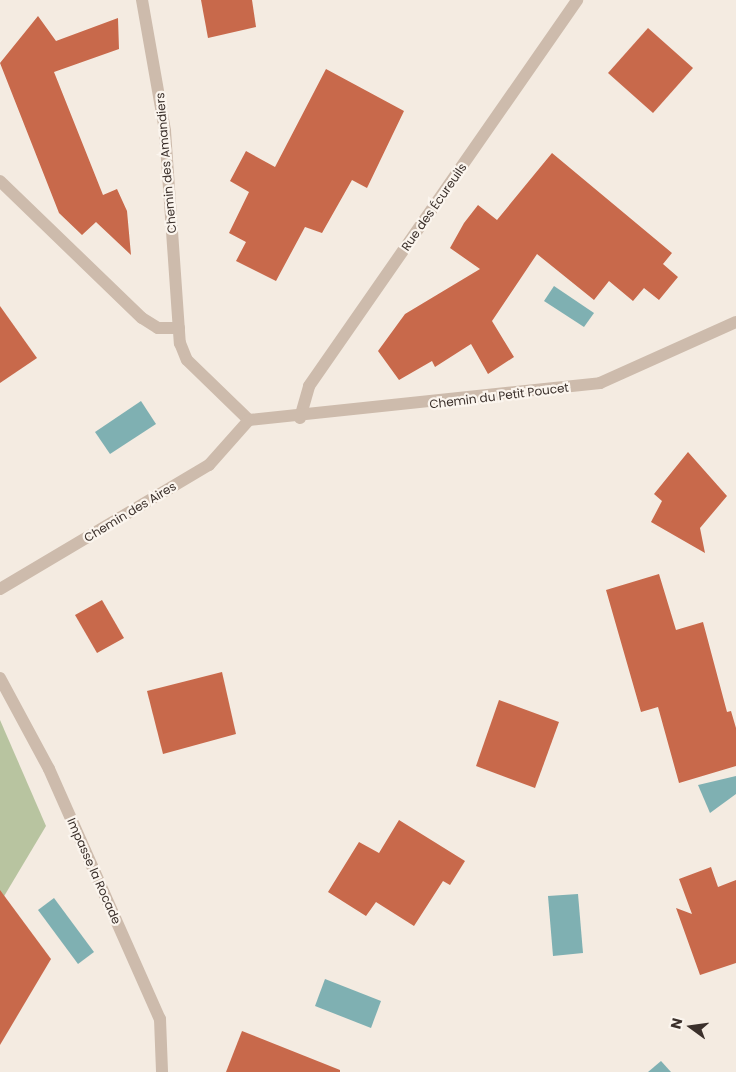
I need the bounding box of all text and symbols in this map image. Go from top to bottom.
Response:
street label: Chemin des Amandiers [153,92,179,234]
street label: Rue des Écureuils [398,160,470,254]
street label: Chemin du Petit Poucet [429,380,569,412]
street label: Chemin des Aires [81,479,179,545]
street label: Impasse la Rocade [64,816,124,926]
north arrow [666,1002,716,1052]
text: N [665,1016,687,1031]

